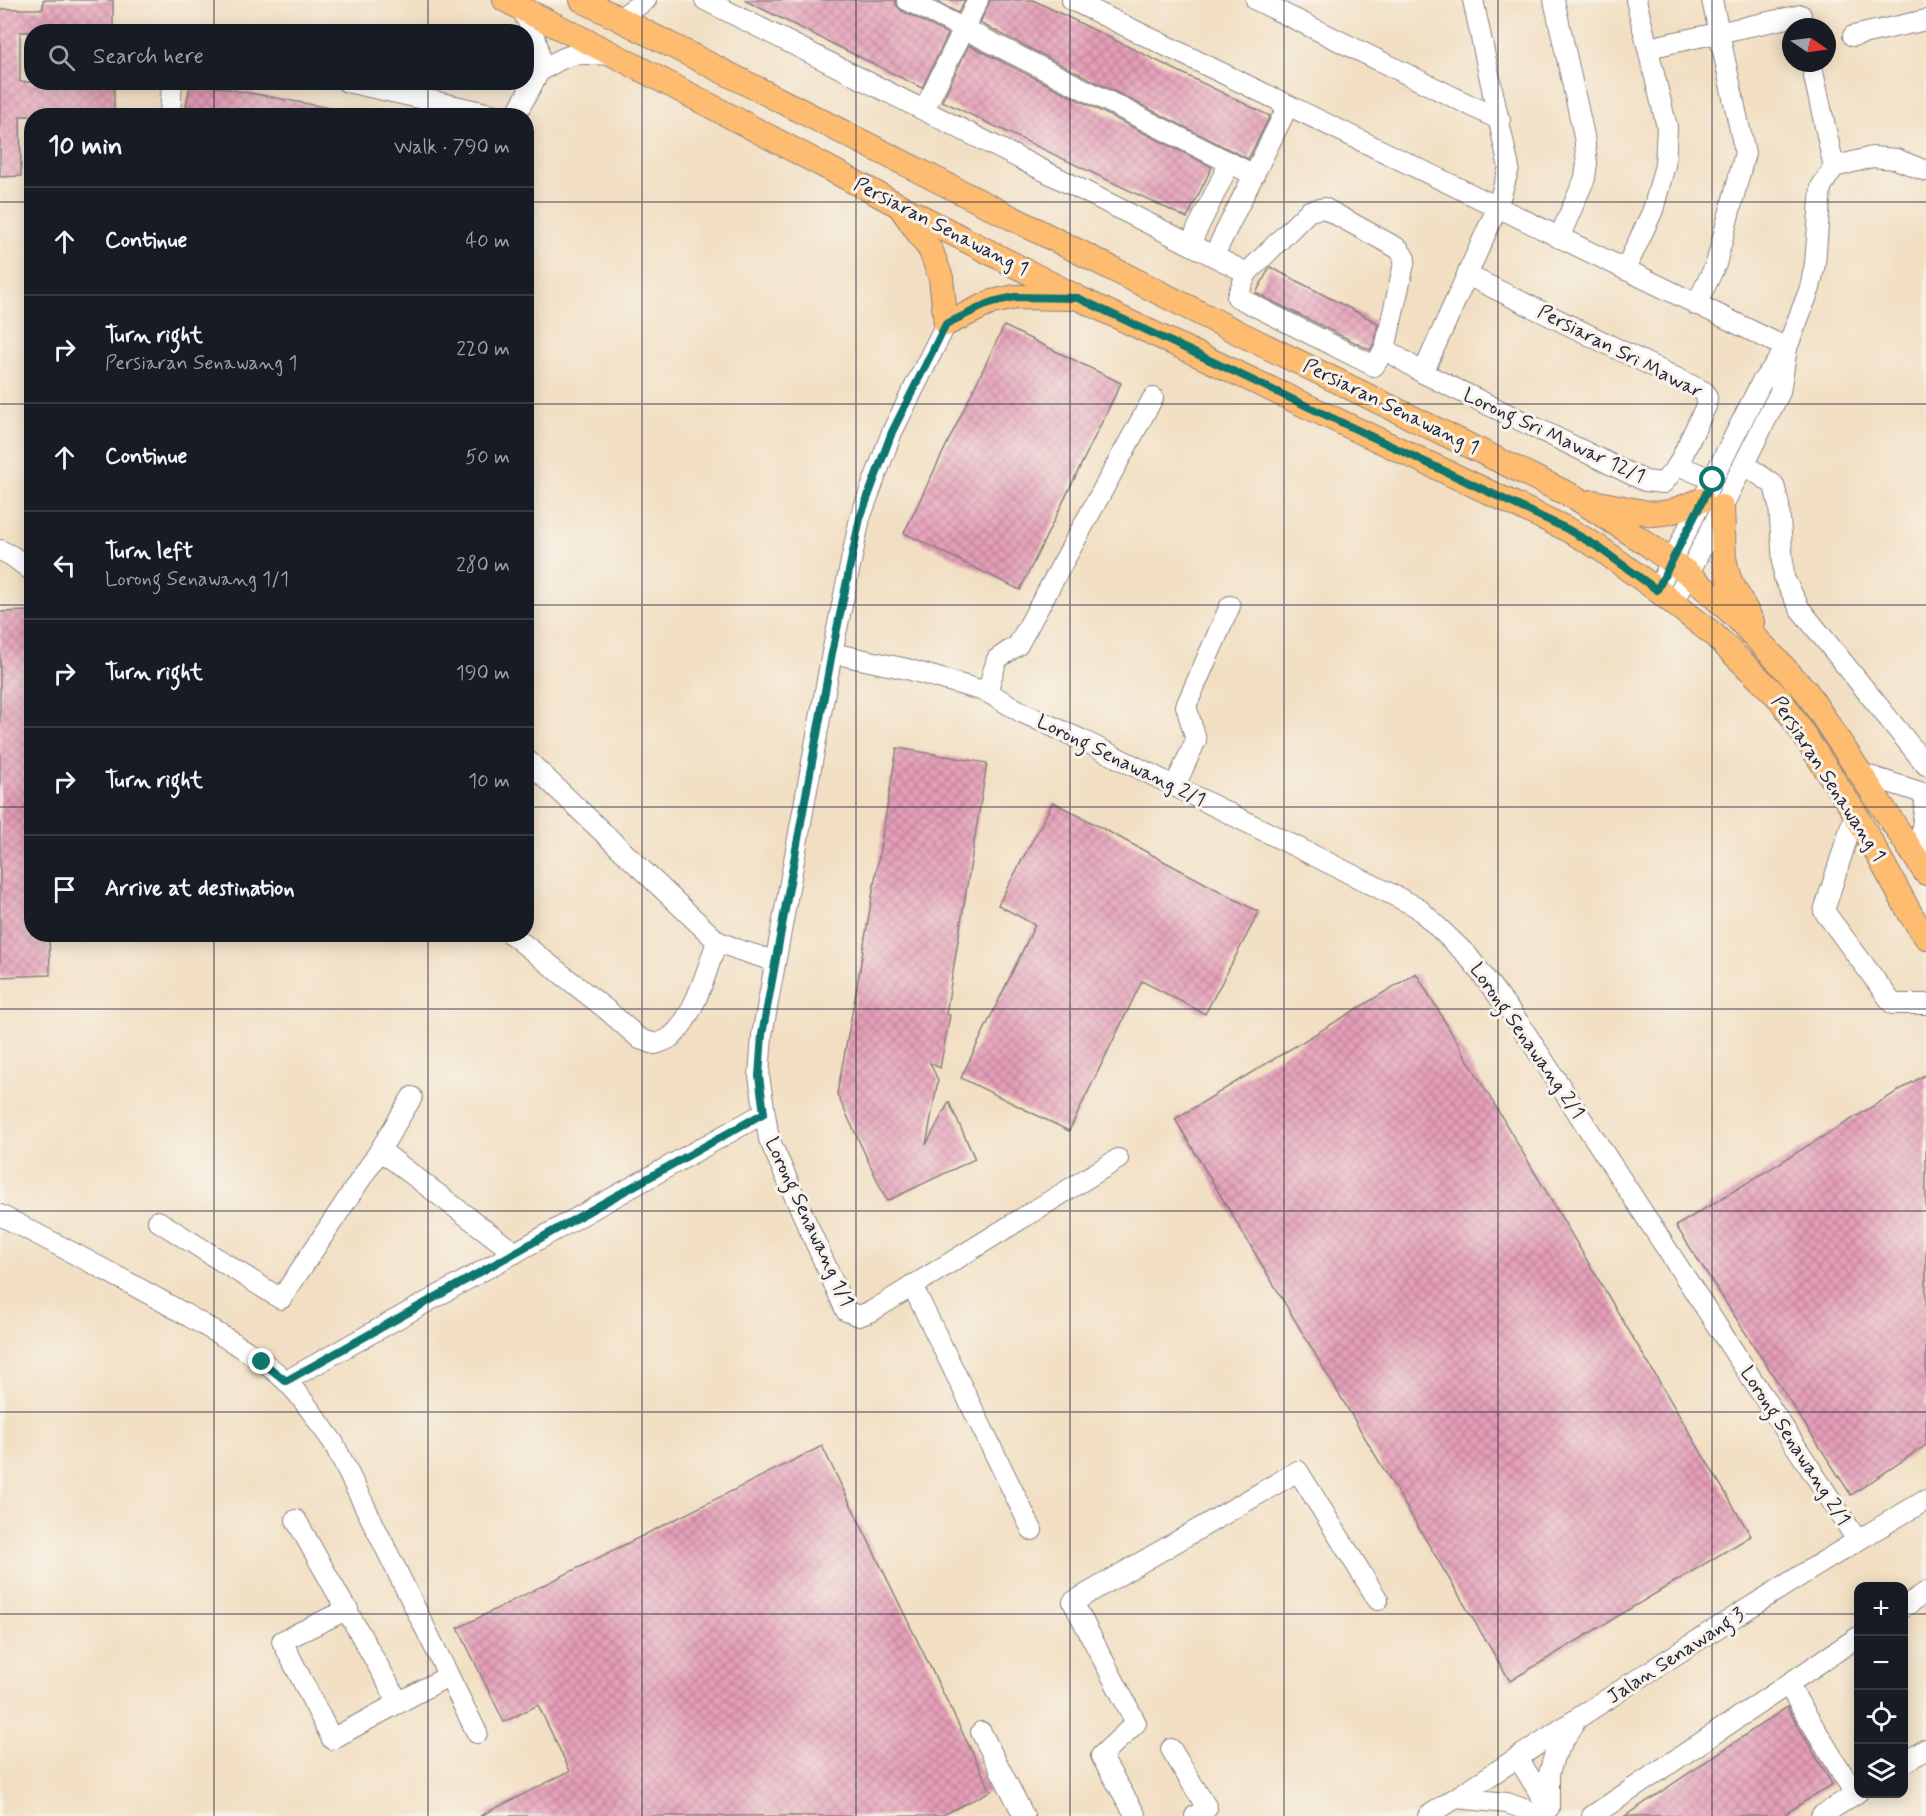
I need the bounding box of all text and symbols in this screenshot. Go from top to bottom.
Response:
north arrow [1782,18,1836,72]
search box [24,24,534,90]
icon: search [45,41,78,74]
text: Search here [93,43,204,71]
text: 10 min [48,130,123,164]
text: Walk · 790 m [394,134,510,161]
street label: Persiaran Senawang 1 [849,171,1033,283]
icon: ahead [48,225,81,258]
text: Continue [105,227,187,255]
text: 40 m [466,228,510,255]
street label: Persiaran Sri Mawar [1533,299,1707,405]
text: Turn right [105,322,203,350]
icon: right [48,333,81,366]
text: 220 m [456,336,510,363]
text: Persiaran Senawang 1 [105,350,298,377]
street label: Persiaran Senawang 1 [1299,353,1483,461]
street label: Lorong Sri Mawar 12/1 [1458,382,1649,492]
icon: ahead [48,441,81,474]
text: Continue [105,443,187,471]
text: 50 m [465,444,510,471]
route start [1699,466,1725,492]
text: Turn left [105,538,193,566]
icon: left [48,549,81,582]
text: 280 m [456,552,510,579]
text: Lorong Senawang 1/1 [105,566,289,593]
icon: right [48,657,81,690]
text: Turn right [105,659,203,687]
text: 190 m [456,660,510,687]
street label: Persiaran Senawang 1 [1764,691,1892,867]
street label: Lorong Senawang 2/1 [1031,708,1210,815]
icon: right [48,765,81,798]
text: Turn right [105,767,203,795]
text: 10 m [468,768,510,795]
icon: arrive [48,873,81,906]
text: Arrive at destination [105,875,295,903]
street label: Lorong Senawang 2/1 [1461,958,1591,1126]
street label: Lorong Senawang 1/1 [756,1133,860,1312]
route end [248,1348,274,1374]
street label: Lorong Senawang 2/1 [1732,1361,1857,1532]
map controls [1854,1582,1908,1798]
button: + [1854,1582,1908,1636]
street label: Jalan Senawang 3 [1602,1601,1751,1712]
button: − [1854,1636,1908,1690]
button: locate [1854,1690,1908,1744]
button: layers [1854,1744,1908,1798]

